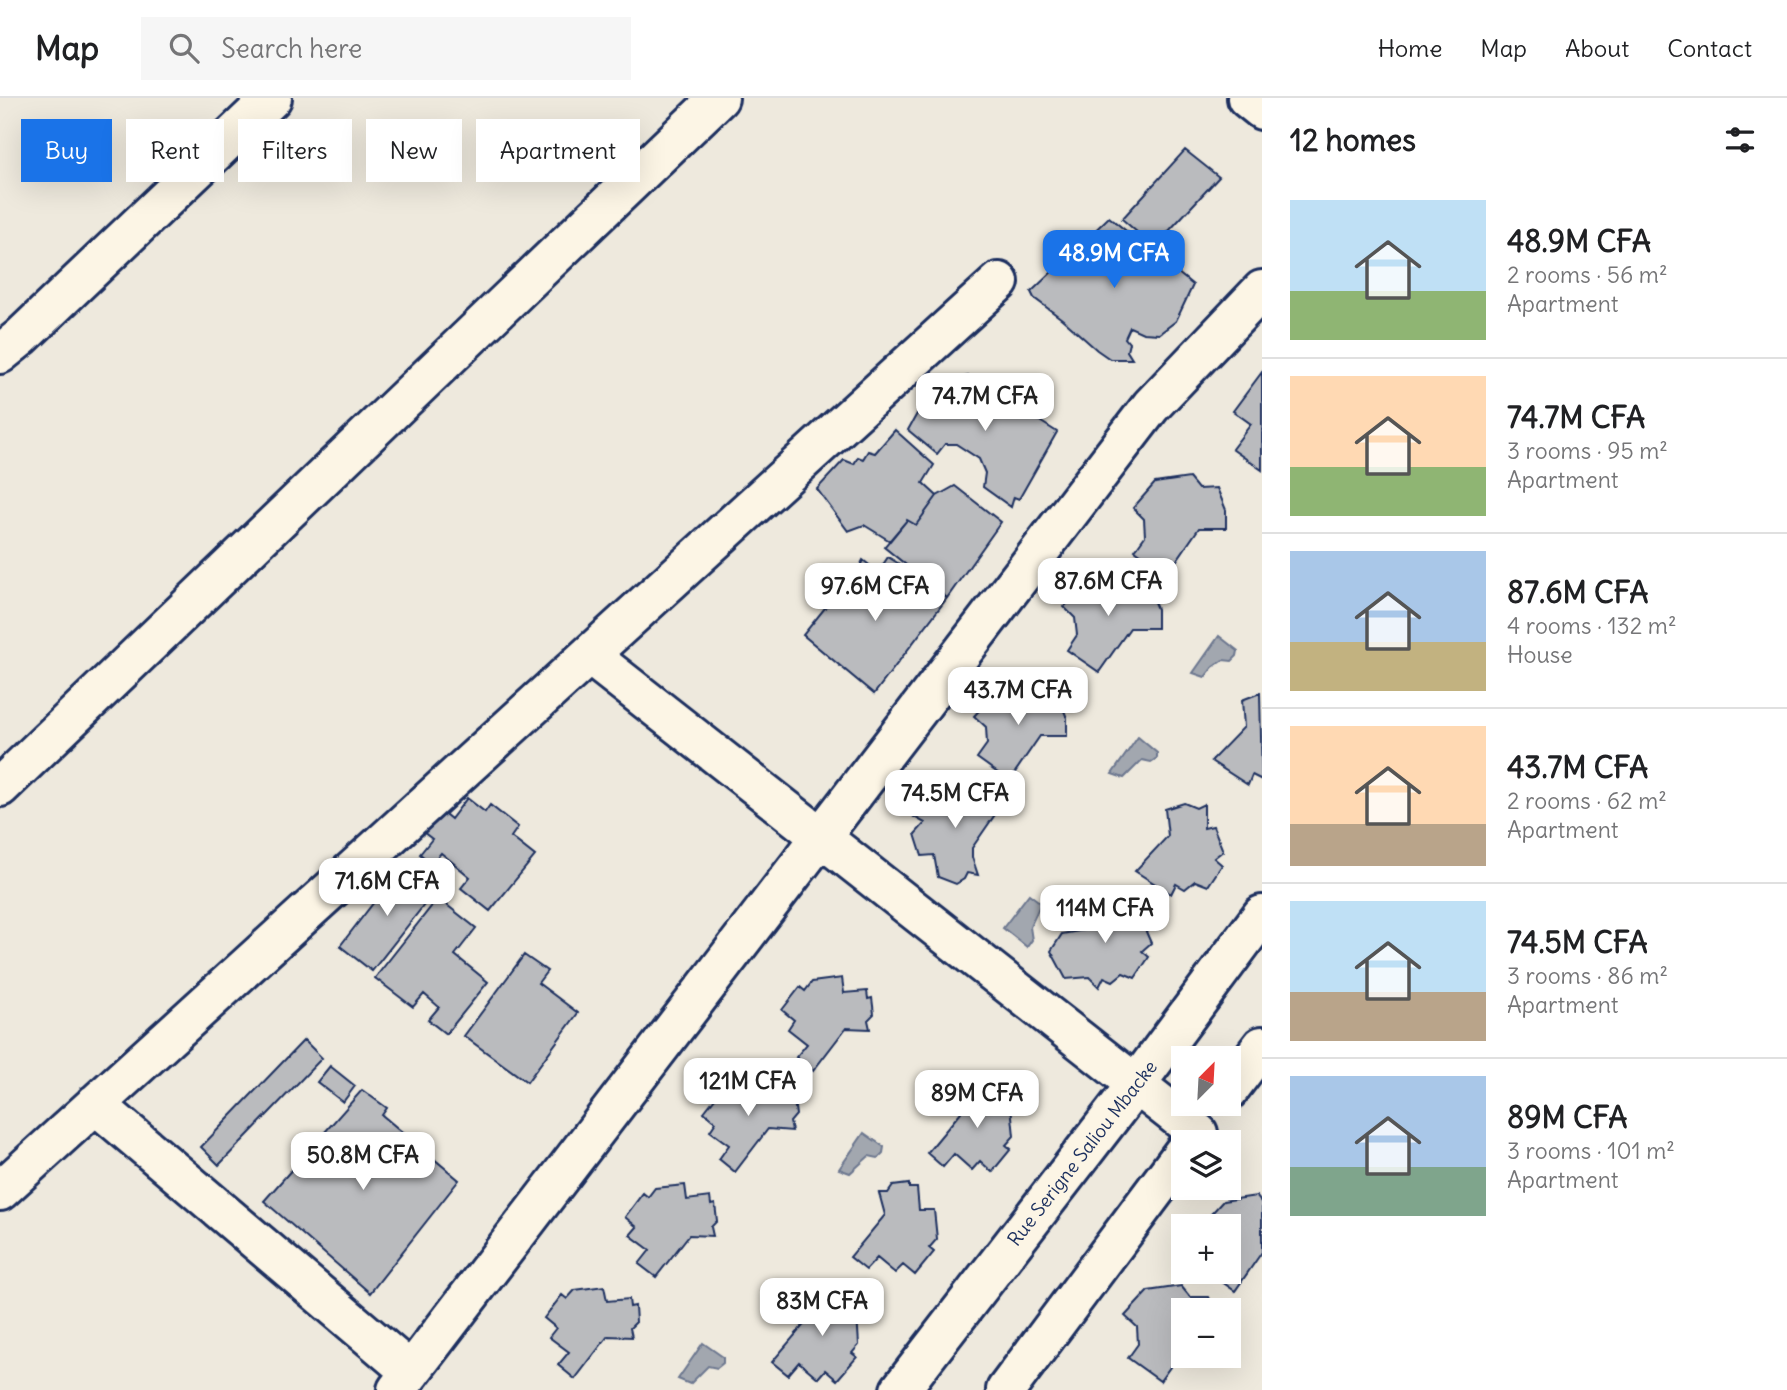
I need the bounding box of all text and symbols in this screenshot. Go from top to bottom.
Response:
search box [141,17,631,80]
text: Map [35,27,99,69]
icon: search [165,29,203,67]
text: Search here [221,32,362,65]
text: Home [1378,33,1442,63]
text: Map [1480,33,1527,63]
text: About [1565,33,1629,63]
text: Contact [1667,33,1752,63]
chip: Buy [21,119,112,182]
chip: Rent [126,119,224,182]
chip: Filters [238,119,352,182]
chip: New [366,119,462,182]
chip: Apartment [476,119,640,182]
text: 12 homes [1290,121,1416,159]
icon: filters [1721,121,1759,159]
text: 48.9M CFA [1507,222,1651,260]
icon: home [1346,228,1430,312]
pin: 48.9M CFA [1034,230,1194,290]
text: 48.9M CFA [1059,238,1169,267]
text: 2 rooms · 56 m² [1507,260,1668,289]
text: Apartment [1507,289,1619,318]
pin: 74.7M CFA [905,374,1065,433]
text: 74.7M CFA [932,381,1038,410]
text: 74.7M CFA [1507,398,1645,436]
icon: home [1346,404,1430,488]
text: 3 rooms · 95 m² [1507,436,1668,465]
text: Apartment [1507,465,1619,494]
pin: 87.6M CFA [1028,559,1188,618]
pin: 97.6M CFA [795,564,955,623]
text: 87.6M CFA [1054,566,1162,595]
text: 97.6M CFA [821,571,929,600]
text: 87.6M CFA [1507,573,1648,611]
icon: home [1346,579,1430,663]
text: 4 rooms · 132 m² [1507,611,1677,640]
text: House [1507,640,1573,669]
pin: 43.7M CFA [938,668,1098,727]
text: 43.7M CFA [964,675,1072,704]
text: 43.7M CFA [1507,748,1648,786]
icon: home [1346,754,1430,838]
pin: 74.5M CFA [875,770,1035,830]
text: 74.5M CFA [901,778,1009,807]
text: 2 rooms · 62 m² [1507,786,1667,815]
text: Apartment [1507,815,1619,844]
pin: 71.6M CFA [307,858,467,918]
text: 71.6M CFA [335,866,439,895]
pin: 114M CFA [1033,886,1177,945]
text: 114M CFA [1056,893,1154,922]
text: 74.5M CFA [1507,923,1648,961]
icon: home [1346,929,1430,1013]
text: 3 rooms · 86 m² [1507,961,1668,990]
text: Apartment [1507,990,1619,1019]
north arrow [1171,1046,1241,1116]
map controls [1171,1046,1241,1368]
street label: Rue Serigne Saliou Mbacke [1002,1055,1162,1251]
pin: 121M CFA [676,1058,820,1118]
text: 121M CFA [700,1066,796,1095]
pin: 89M CFA [912,1070,1042,1130]
text: 89M CFA [931,1078,1023,1107]
text: 89M CFA [1507,1098,1627,1136]
icon: home [1346,1104,1430,1188]
button: layers [1171,1130,1241,1200]
pin: 50.8M CFA [283,1132,443,1192]
text: 3 rooms · 101 m² [1507,1136,1675,1165]
text: 50.8M CFA [307,1140,419,1169]
text: Apartment [1507,1165,1619,1194]
button: + [1171,1214,1241,1284]
pin: 83M CFA [757,1278,887,1338]
text: 83M CFA [776,1286,868,1315]
button: − [1171,1298,1241,1368]

